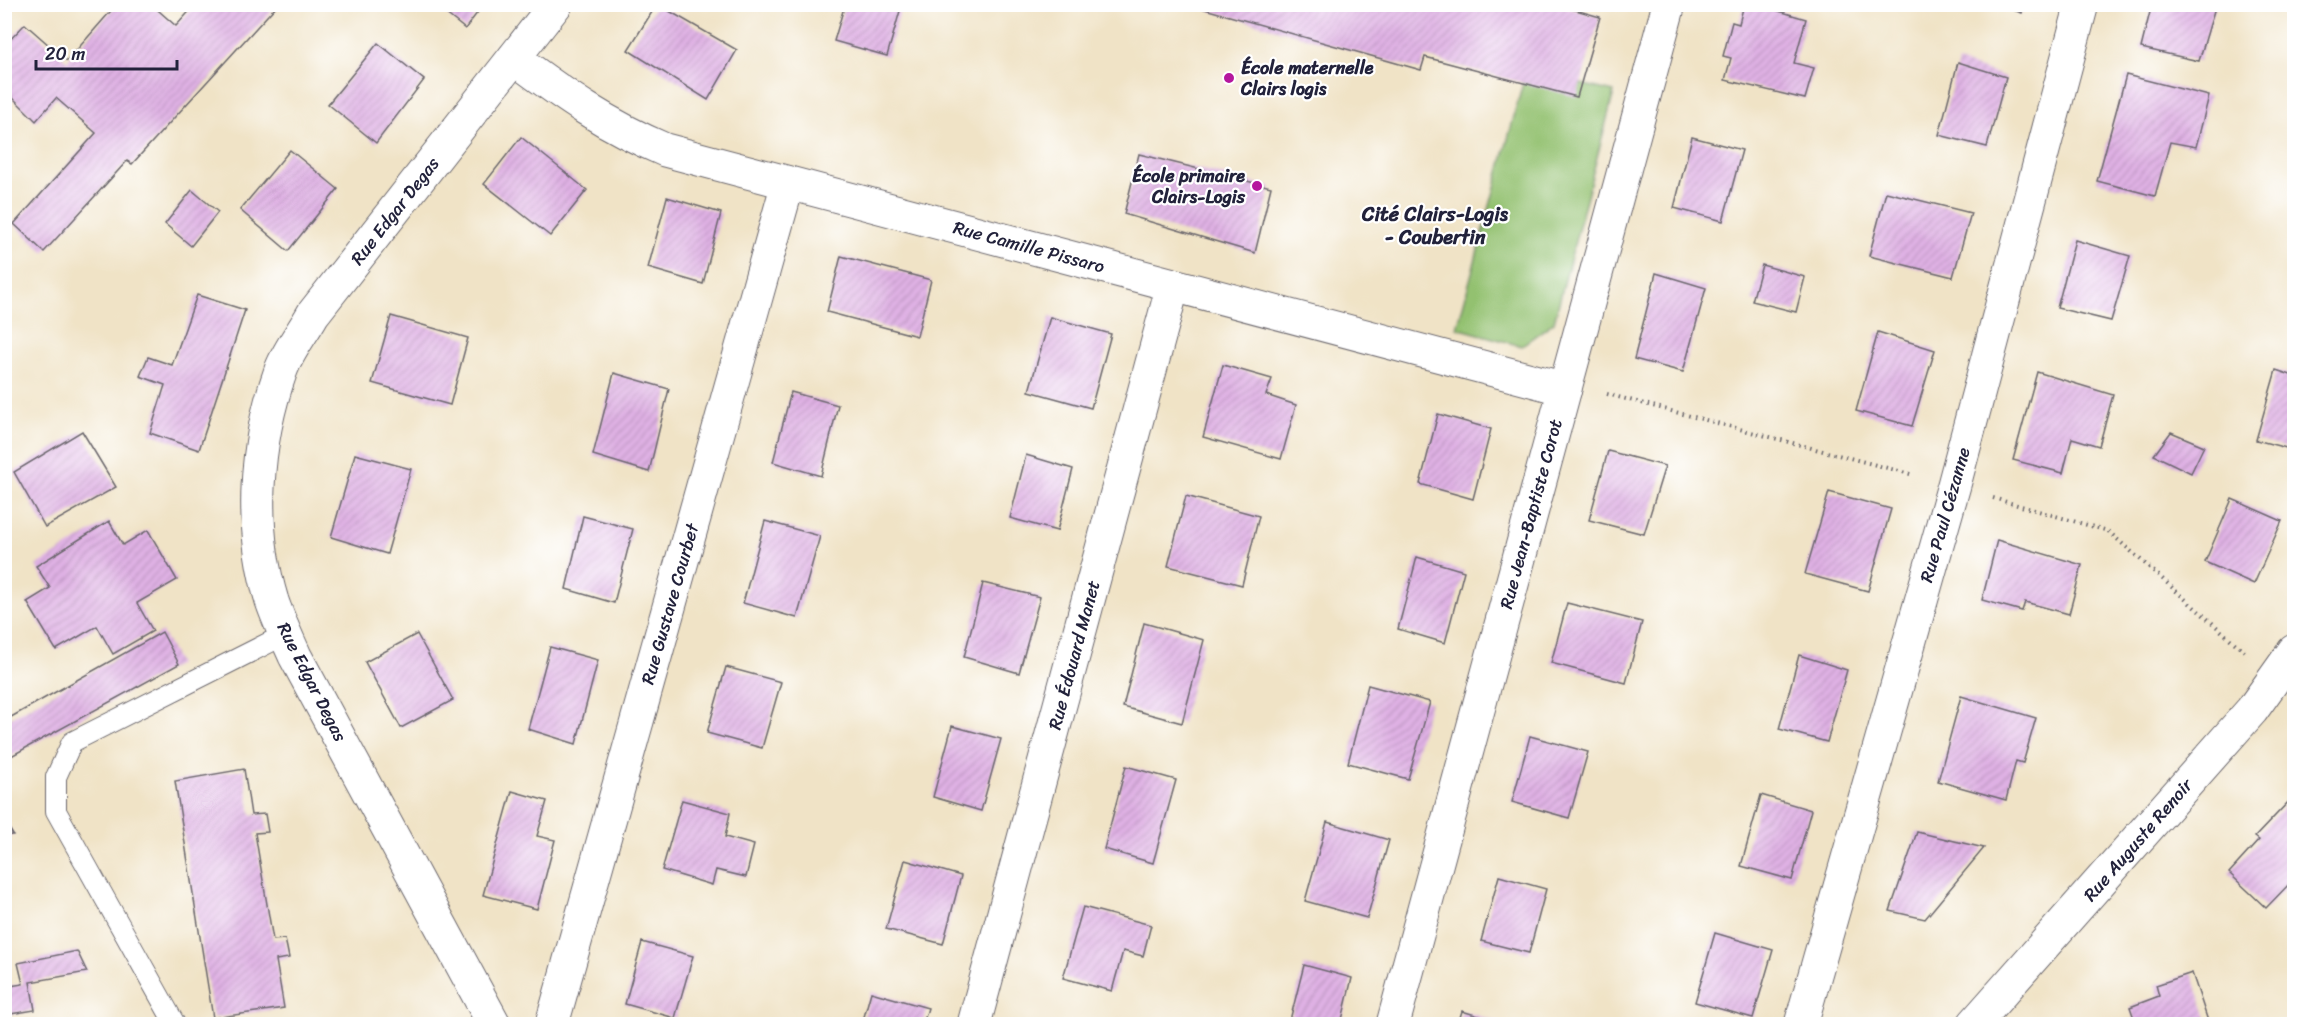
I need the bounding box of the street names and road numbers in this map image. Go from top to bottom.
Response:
street label: Rue Edgar Degas [342,149,448,272]
street label: Rue Camille Pissaro [950,211,1108,283]
street label: Rue Jean-Baptiste Corot [1490,415,1572,613]
street label: Rue Paul Cézanne [1910,443,1980,586]
street label: Rue Gustave Courbet [632,519,708,688]
street label: Rue Édouard Manet [1039,577,1109,733]
street label: Rue Edgar Degas [268,617,356,748]
street label: Rue Auguste Renoir [2075,770,2202,909]

